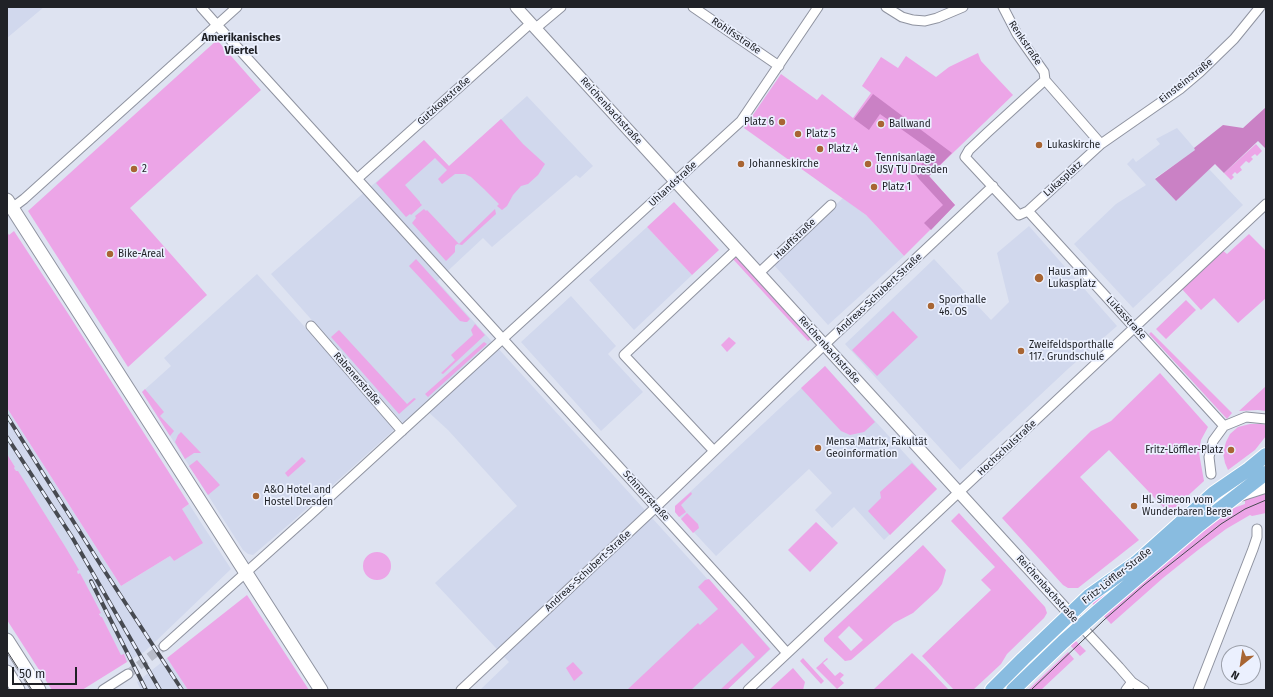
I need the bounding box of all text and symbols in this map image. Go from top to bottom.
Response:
street label: Rohlfsstraße [709,15,763,57]
street label: Renkstraße [1006,19,1044,67]
district label: Amerikanisches Viertel [201,31,281,57]
street label: Einsteinstraße [1157,56,1215,106]
street label: Gutzkowstraße [415,74,473,128]
street label: Reichenbachstraße [578,75,644,147]
place label: Platz 6 [744,116,774,128]
marker: Platz 6 [777,117,787,127]
place label: Ballwand [889,118,931,130]
marker: Ballwand [876,119,886,129]
place label: Platz 5 [806,128,836,140]
marker: Platz 5 [793,129,803,139]
place label: Lukaskirche [1047,139,1100,151]
marker: Lukaskirche [1034,140,1044,150]
place label: Platz 4 [828,143,858,155]
marker: Platz 4 [815,144,825,154]
place label: Tennisanlage USV TU Dresden [876,152,948,176]
place label: Johanneskirche [749,158,819,170]
street label: Uhlandstraße [647,159,699,209]
marker: Johanneskirche [736,159,746,169]
marker: Tennisanlage USV TU Dresden [863,159,873,169]
street label: Lukasplatz [1041,159,1085,199]
place label: 2 [142,163,147,175]
marker: 2 [129,164,139,174]
place label: Platz 1 [882,181,911,193]
marker: Platz 1 [869,182,879,192]
street label: Hauffstraße [772,216,818,262]
place label: Bike-Areal [118,248,164,260]
marker: Bike-Areal [105,249,115,259]
street label: Andreas-Schubert-Straße [833,251,925,337]
place label: Haus am Lukasplatz [1048,266,1096,290]
marker: Haus am Lukasplatz [1033,272,1045,284]
place label: Sporthalle 46. OS [939,294,986,318]
street label: Lukasstraße [1103,294,1149,342]
marker: Sporthalle 46. OS [926,301,936,311]
street label: Reichenbachstraße [796,314,862,386]
place label: Zweifeldsporthalle 117. Grundschule [1029,339,1113,362]
marker: Zweifeldsporthalle 117. Grundschule [1016,346,1026,356]
street label: Rabenerstraße [331,350,383,408]
street label: Hochschulstraße [975,418,1039,478]
place label: Mensa Matrix, Fakultät Geoinformation [826,436,927,460]
marker: Mensa Matrix, Fakultät Geoinformation [813,443,823,453]
place label: Fritz-Löffler-Platz [1145,444,1223,456]
marker: Fritz-Löffler-Platz [1226,445,1236,455]
street label: Schnorrstraße [620,468,672,524]
place label: A&O Hotel and Hostel Dresden [264,484,333,508]
marker: A&O Hotel and Hostel Dresden [251,491,261,501]
place label: Hl. Simeon vom Wunderbaren Berge [1142,494,1232,518]
marker: Hl. Simeon vom Wunderbaren Berge [1129,501,1139,511]
street label: Andreas-Schubert-Straße [542,528,634,614]
street label: Fritz-Löffler-Straße [1080,545,1154,607]
street label: Reichenbachstraße [1014,553,1080,625]
north arrow [1221,645,1261,685]
scale bar [14,659,79,685]
text: 50 m [19,667,45,681]
text: N [1229,668,1242,682]

